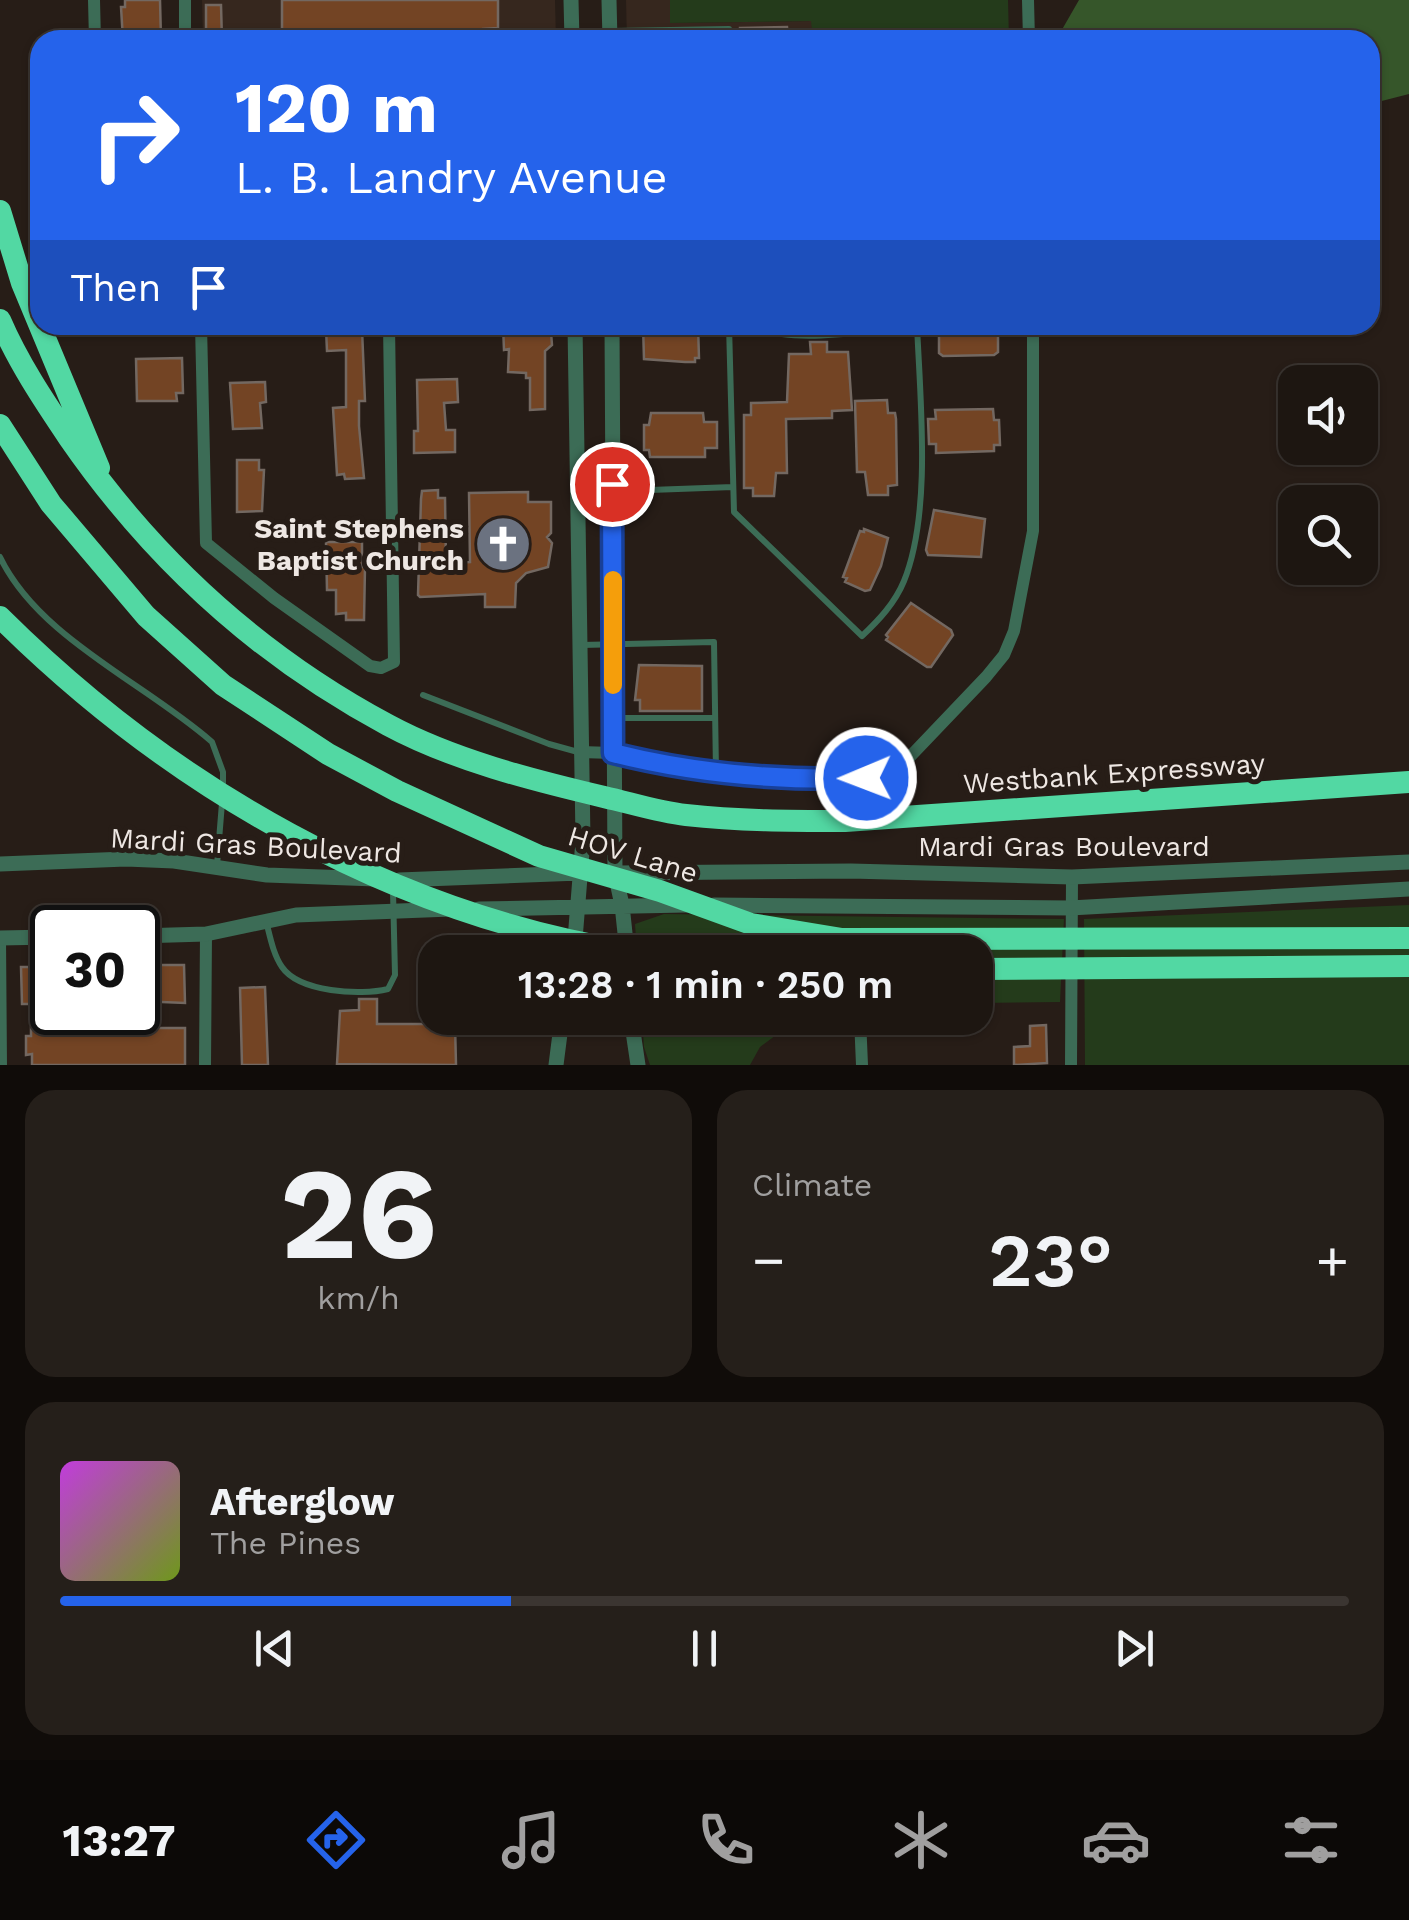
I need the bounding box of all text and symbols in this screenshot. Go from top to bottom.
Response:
text: 120 m [235,67,438,149]
icon: right [70,70,200,200]
text: L. B. Landry Avenue [235,151,668,204]
icon: arrive [181,260,236,315]
text: Then [70,266,161,310]
map controls [1278,365,1378,585]
button: sound [1278,365,1378,465]
pin [570,442,655,527]
icon: arrive [585,457,640,512]
button: search [1278,485,1378,585]
place label: Saint Stephens Baptist Church [254,512,464,577]
church icon: Saint Stephens Baptist Church [473,514,533,574]
position arrow [814,726,918,830]
street label: Westbank Expressway [962,746,1267,801]
street label: HOV Lane [564,819,702,890]
street label: Mardi Gras Boulevard [109,821,403,870]
street label: Mardi Gras Boulevard [918,830,1210,863]
speed limit sign: 30 [30,905,160,1035]
text: 13:28 · 1 min · 250 m [518,963,893,1007]
text: 26 [280,1137,437,1290]
text: Climate [752,1166,872,1204]
text: 23° [988,1216,1113,1304]
text: − [752,1228,785,1292]
text: + [1316,1228,1349,1292]
text: km/h [317,1279,400,1317]
text: Afterglow [210,1480,395,1524]
text: The Pines [210,1524,361,1562]
icon: previous [247,1621,302,1676]
icon: pause [677,1621,732,1676]
icon: next [1107,1621,1162,1676]
icon: directions [301,1805,371,1875]
icon: music [496,1805,566,1875]
icon: phone [691,1805,761,1875]
icon: climate [886,1805,956,1875]
icon: car [1081,1805,1151,1875]
icon: filters [1276,1805,1346,1875]
text: 13:27 [63,1814,176,1867]

